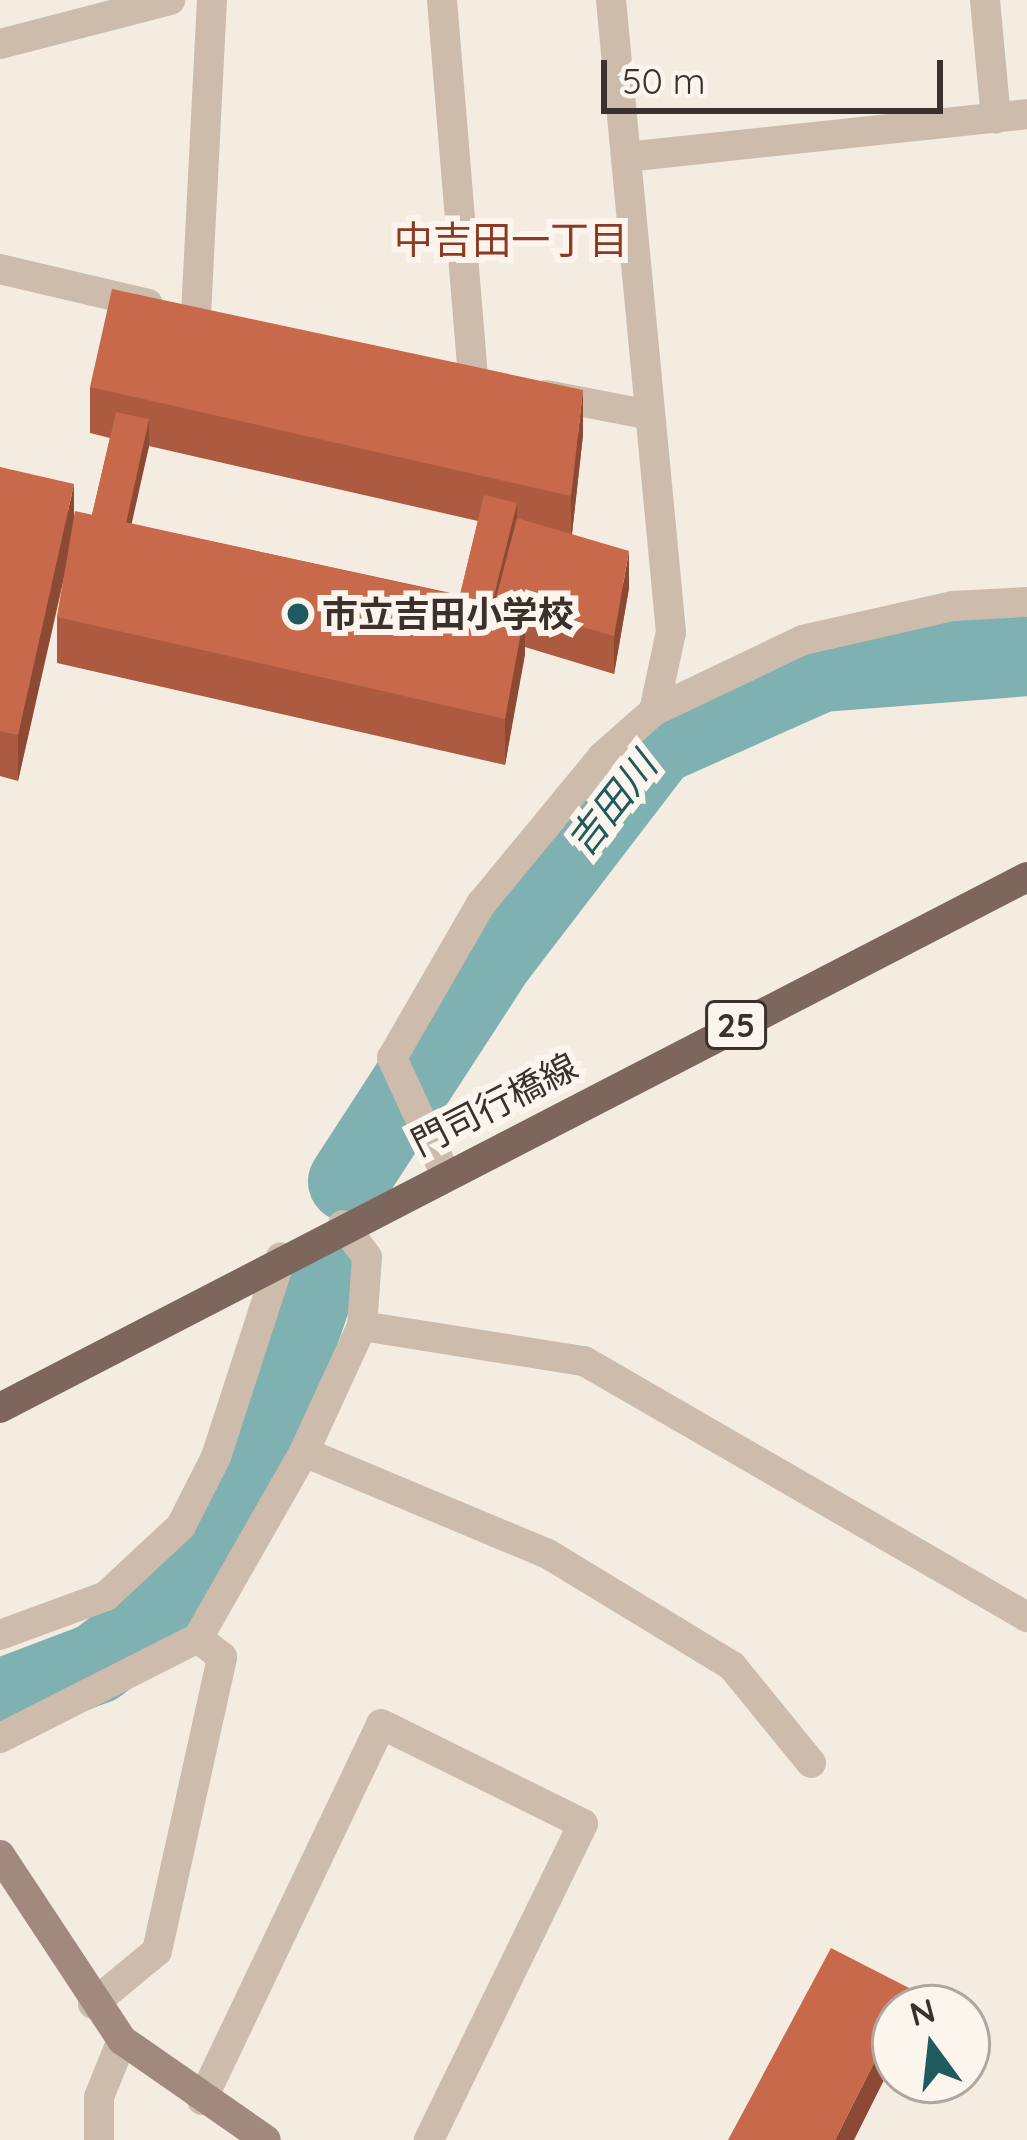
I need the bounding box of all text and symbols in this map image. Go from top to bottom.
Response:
scale bar [607,36,949,110]
text: 50 m [622,58,706,103]
district label: 中吉田一丁目 [394,217,628,263]
place label: 市立吉田小学校 [322,592,574,636]
marker: 市立吉田小学校 [285,601,311,627]
water label: 吉田川 [558,743,666,865]
road number: 25 [703,998,769,1052]
street label: 門司行橋線 [404,1044,584,1164]
north arrow [871,1984,991,2104]
text: N [905,1989,939,2035]

